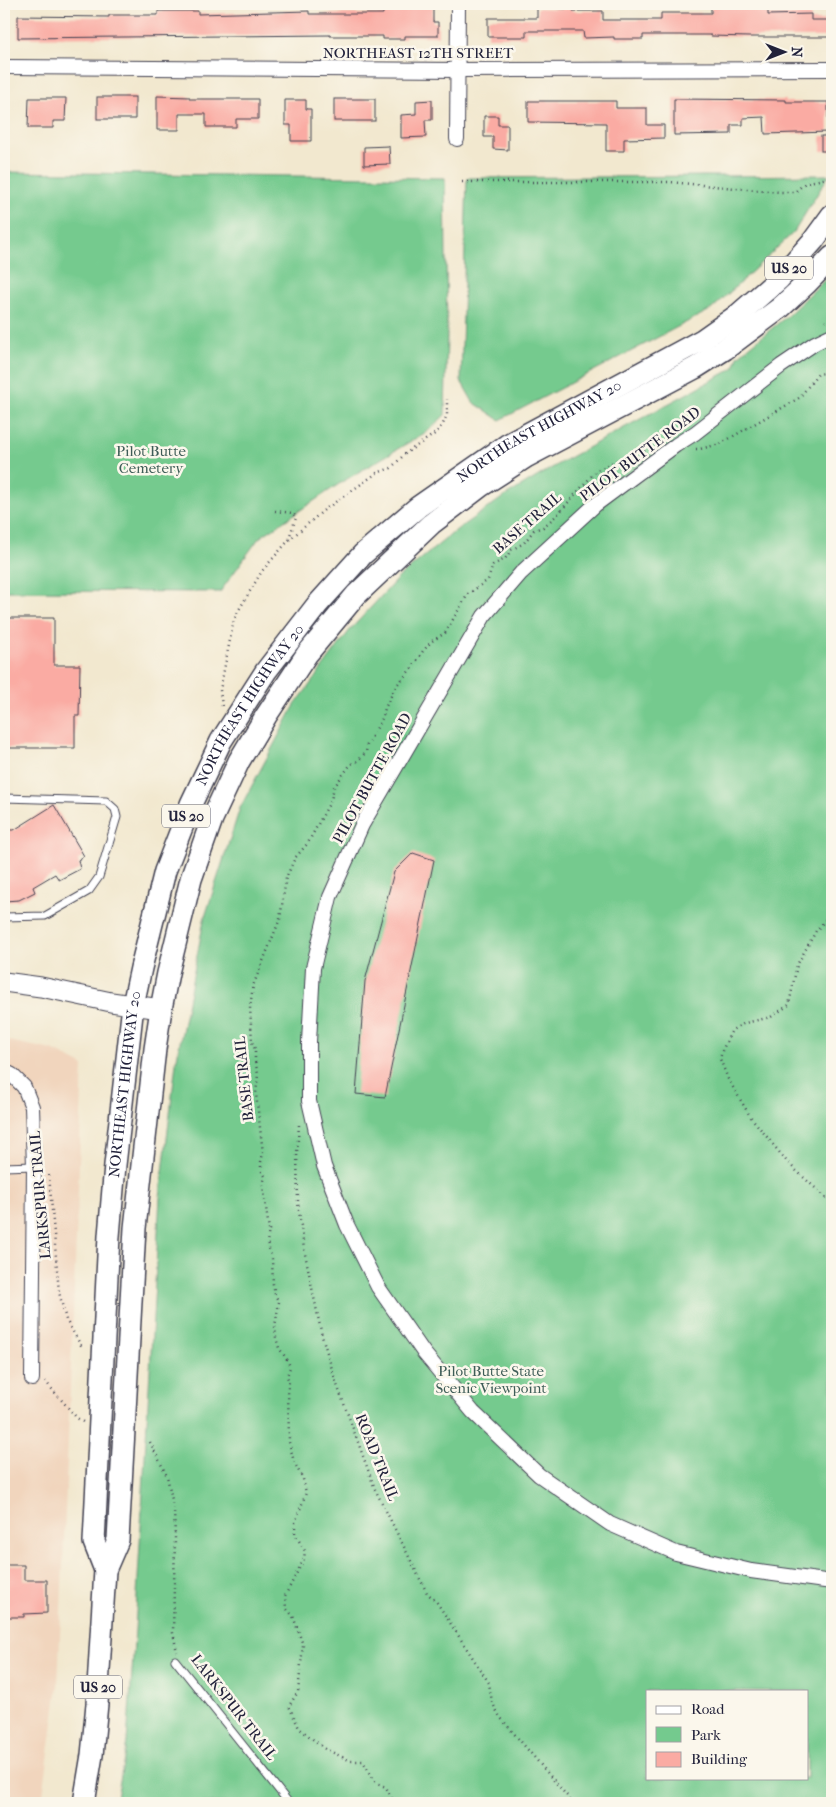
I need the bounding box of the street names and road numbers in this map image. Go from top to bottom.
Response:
street label: NORTHEAST 12TH STREET [323,44,514,62]
road number: US 20 [765,256,813,280]
street label: NORTHEAST HIGHWAY 20 [453,376,625,486]
street label: PILOT BUTTE ROAD [576,403,704,505]
street label: BASE TRAIL [489,488,565,558]
street label: NORTHEAST HIGHWAY 20 [192,621,308,788]
street label: PILOT BUTTE ROAD [329,710,415,846]
road number: US 20 [162,804,210,828]
street label: NORTHEAST HIGHWAY 20 [105,989,145,1178]
street label: BASE TRAIL [231,1036,257,1122]
street label: LARKSPUR TRAIL [25,1130,55,1260]
street label: ROAD TRAIL [351,1411,403,1503]
street label: LARKSPUR TRAIL [187,1651,281,1763]
road number: US 20 [74,1675,122,1698]

